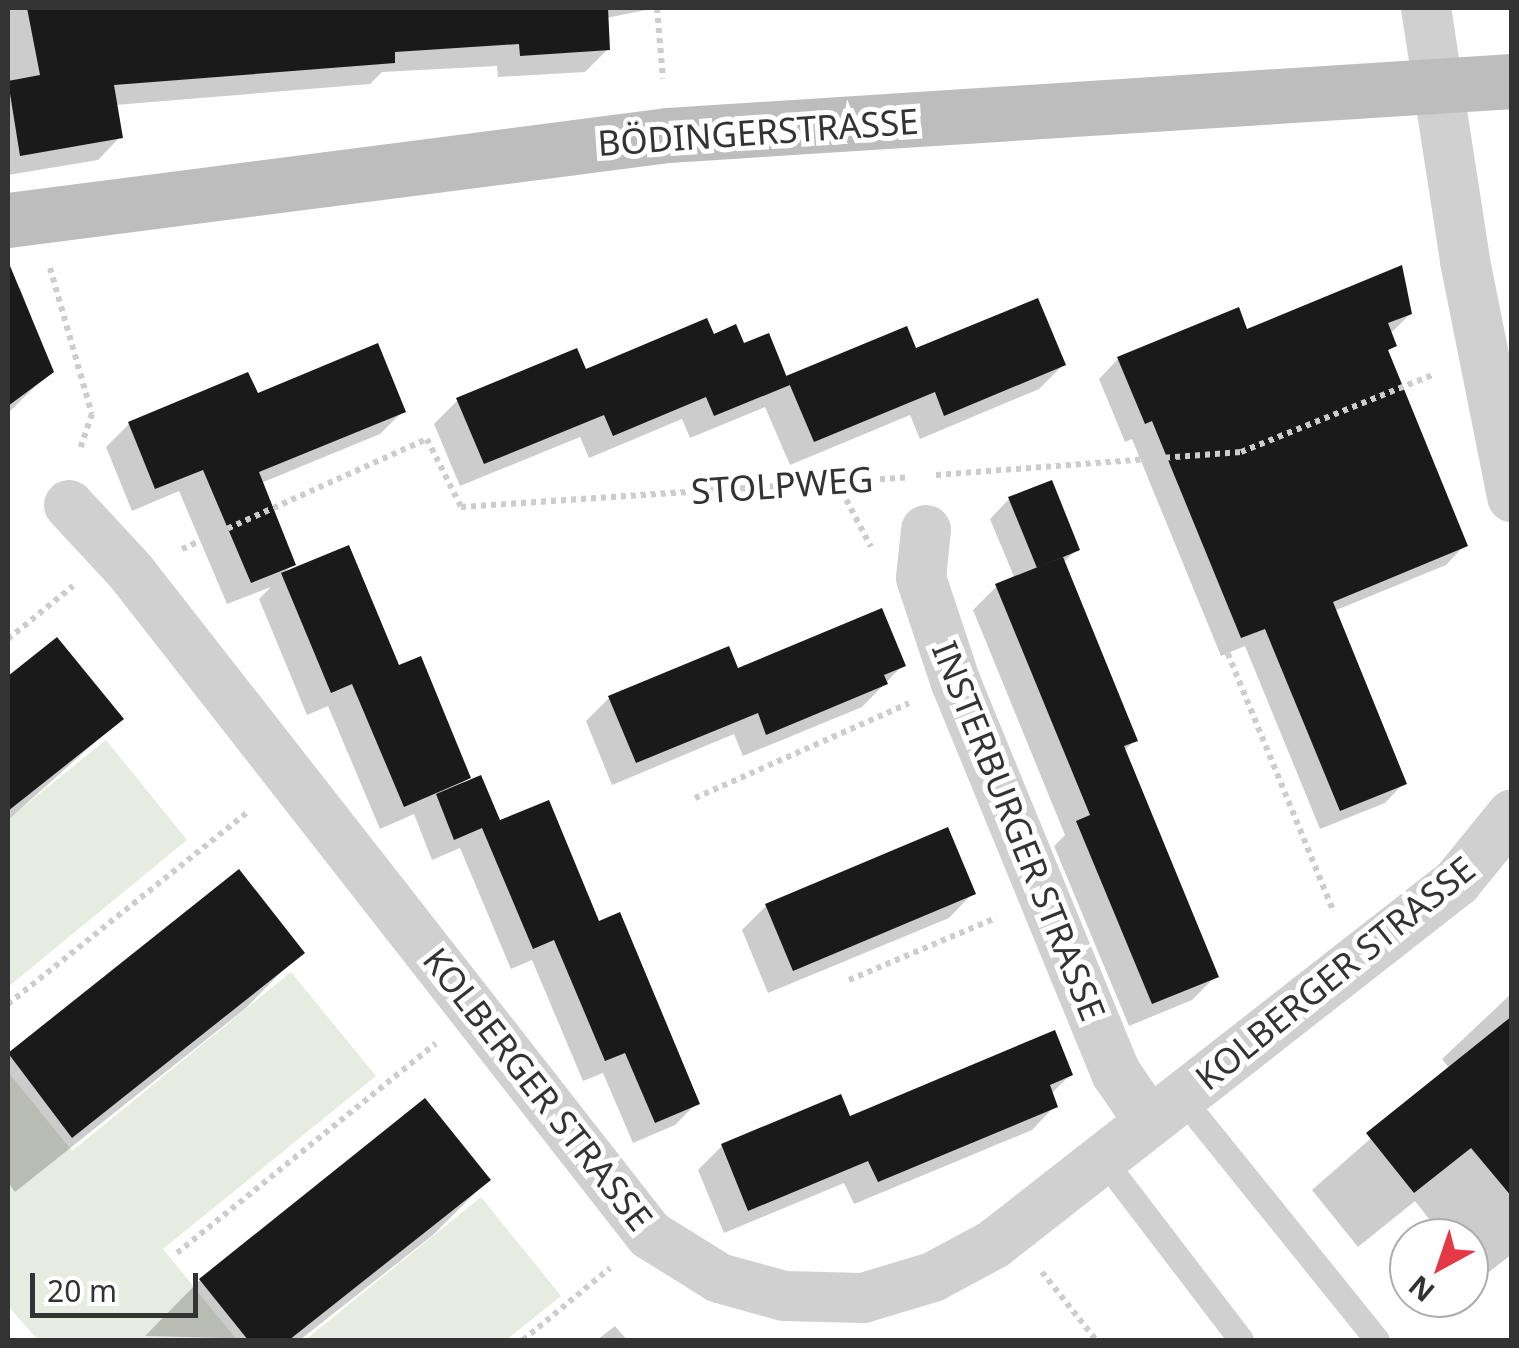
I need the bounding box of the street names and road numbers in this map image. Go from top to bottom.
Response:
street label: BÖDINGERSTRASSE [596,100,920,164]
street label: STOLPWEG [690,458,874,512]
street label: INSTERBURGER STRASSE [924,635,1114,1027]
street label: KOLBERGER STRASSE [1187,847,1483,1099]
street label: KOLBERGER STRASSE [415,939,661,1239]

